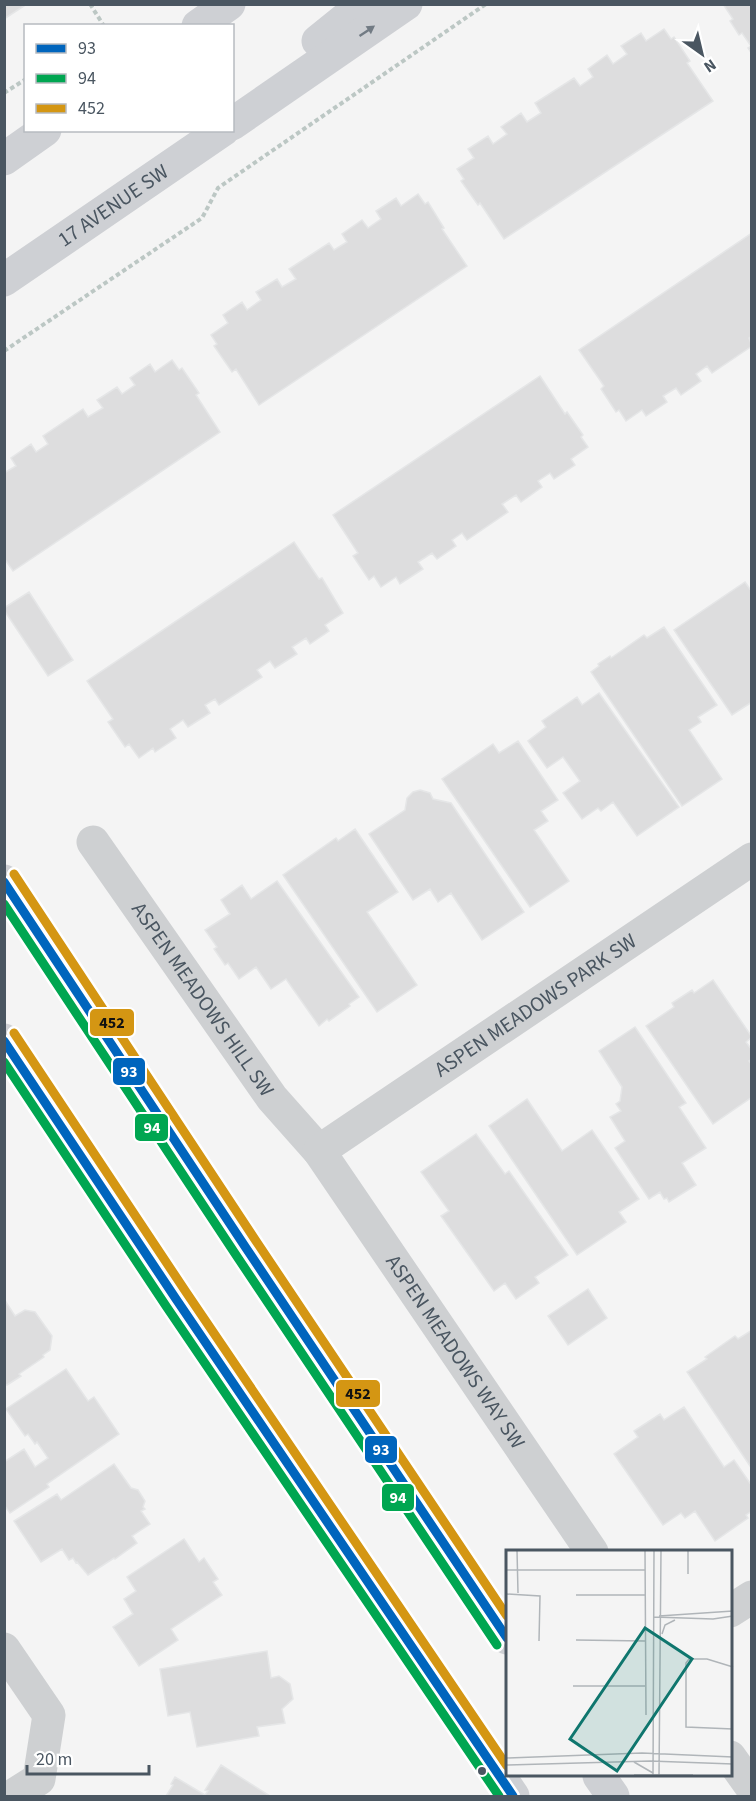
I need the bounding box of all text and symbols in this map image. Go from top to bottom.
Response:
legend [24,24,234,132]
north arrow [672,24,732,84]
one-way arrow [359,25,375,37]
text: 93 [78,36,96,61]
text: N [699,54,720,78]
text: 94 [78,66,96,91]
text: 452 [78,96,105,121]
street label: 17 AVENUE SW [52,157,175,254]
street label: ASPEN MEADOWS HILL SW [124,896,282,1103]
street label: ASPEN MEADOWS PARK SW [428,926,643,1084]
line badge: 452 [89,1008,135,1037]
text: 452 [99,1012,125,1034]
line badge: 93 [112,1057,146,1086]
text: 93 [121,1061,137,1083]
line badge: 94 [134,1113,169,1142]
text: 94 [144,1117,161,1139]
street label: ASPEN MEADOWS WAY SW [379,1248,533,1455]
line badge: 452 [335,1379,381,1408]
text: 452 [345,1383,371,1405]
line badge: 93 [364,1435,398,1464]
text: 93 [373,1439,389,1461]
line badge: 94 [381,1483,415,1512]
text: 94 [390,1487,407,1509]
inset map [506,1550,732,1777]
scale bar [27,1738,148,1776]
text: 20 m [36,1747,72,1772]
unlabelled marker [476,1765,488,1777]

